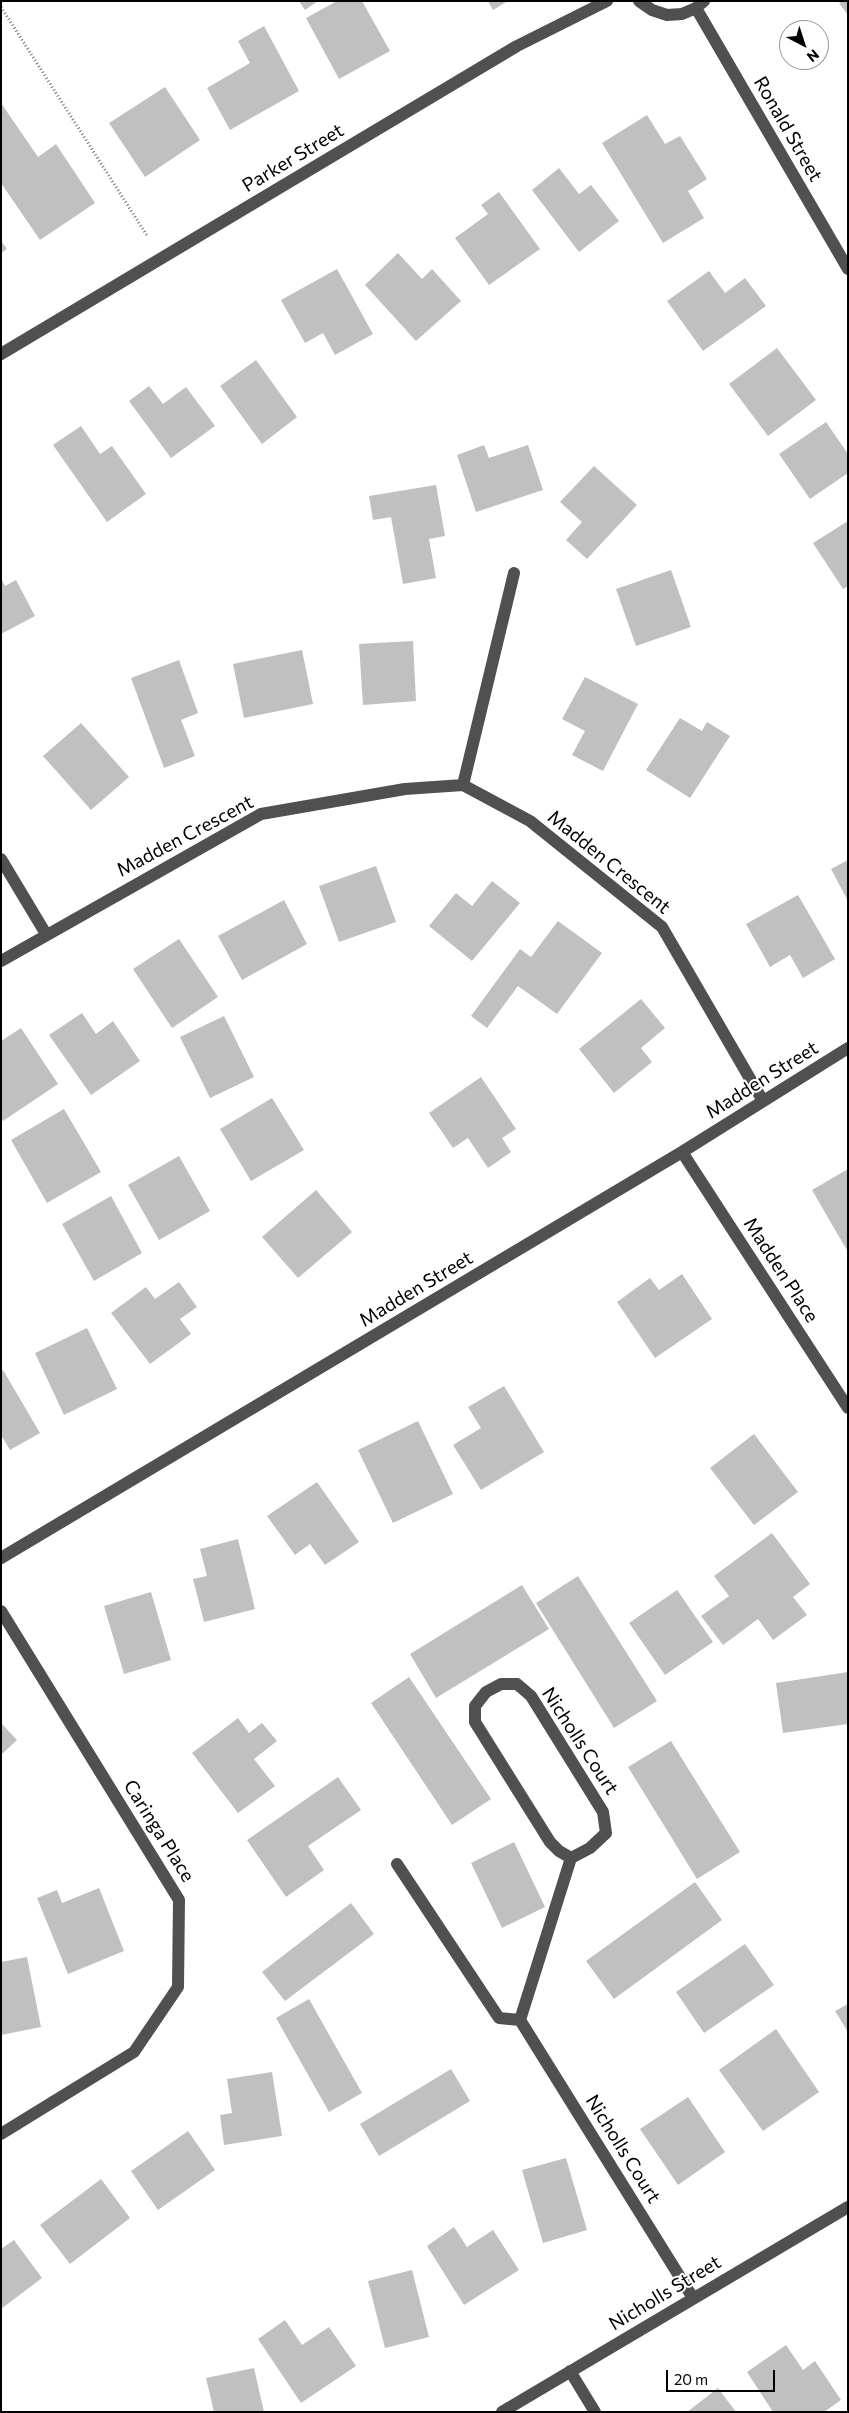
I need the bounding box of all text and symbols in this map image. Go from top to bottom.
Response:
north arrow [779,20,829,70]
text: N [804,46,823,66]
street label: Ronald Street [749,72,827,186]
street label: Parker Street [238,119,348,197]
street label: Madden Crescent [113,790,257,882]
street label: Madden Crescent [543,805,675,919]
street label: Madden Street [702,1036,822,1124]
street label: Madden Place [739,1213,823,1327]
street label: Madden Street [355,1246,477,1332]
street label: Nicholls Court [537,1683,623,1799]
street label: Caringa Place [119,1776,199,1886]
street label: Nicholls Court [581,2091,665,2207]
street label: Nicholls Street [605,2251,725,2335]
scale bar [669,2360,778,2392]
text: 20 m [674,2370,708,2388]

